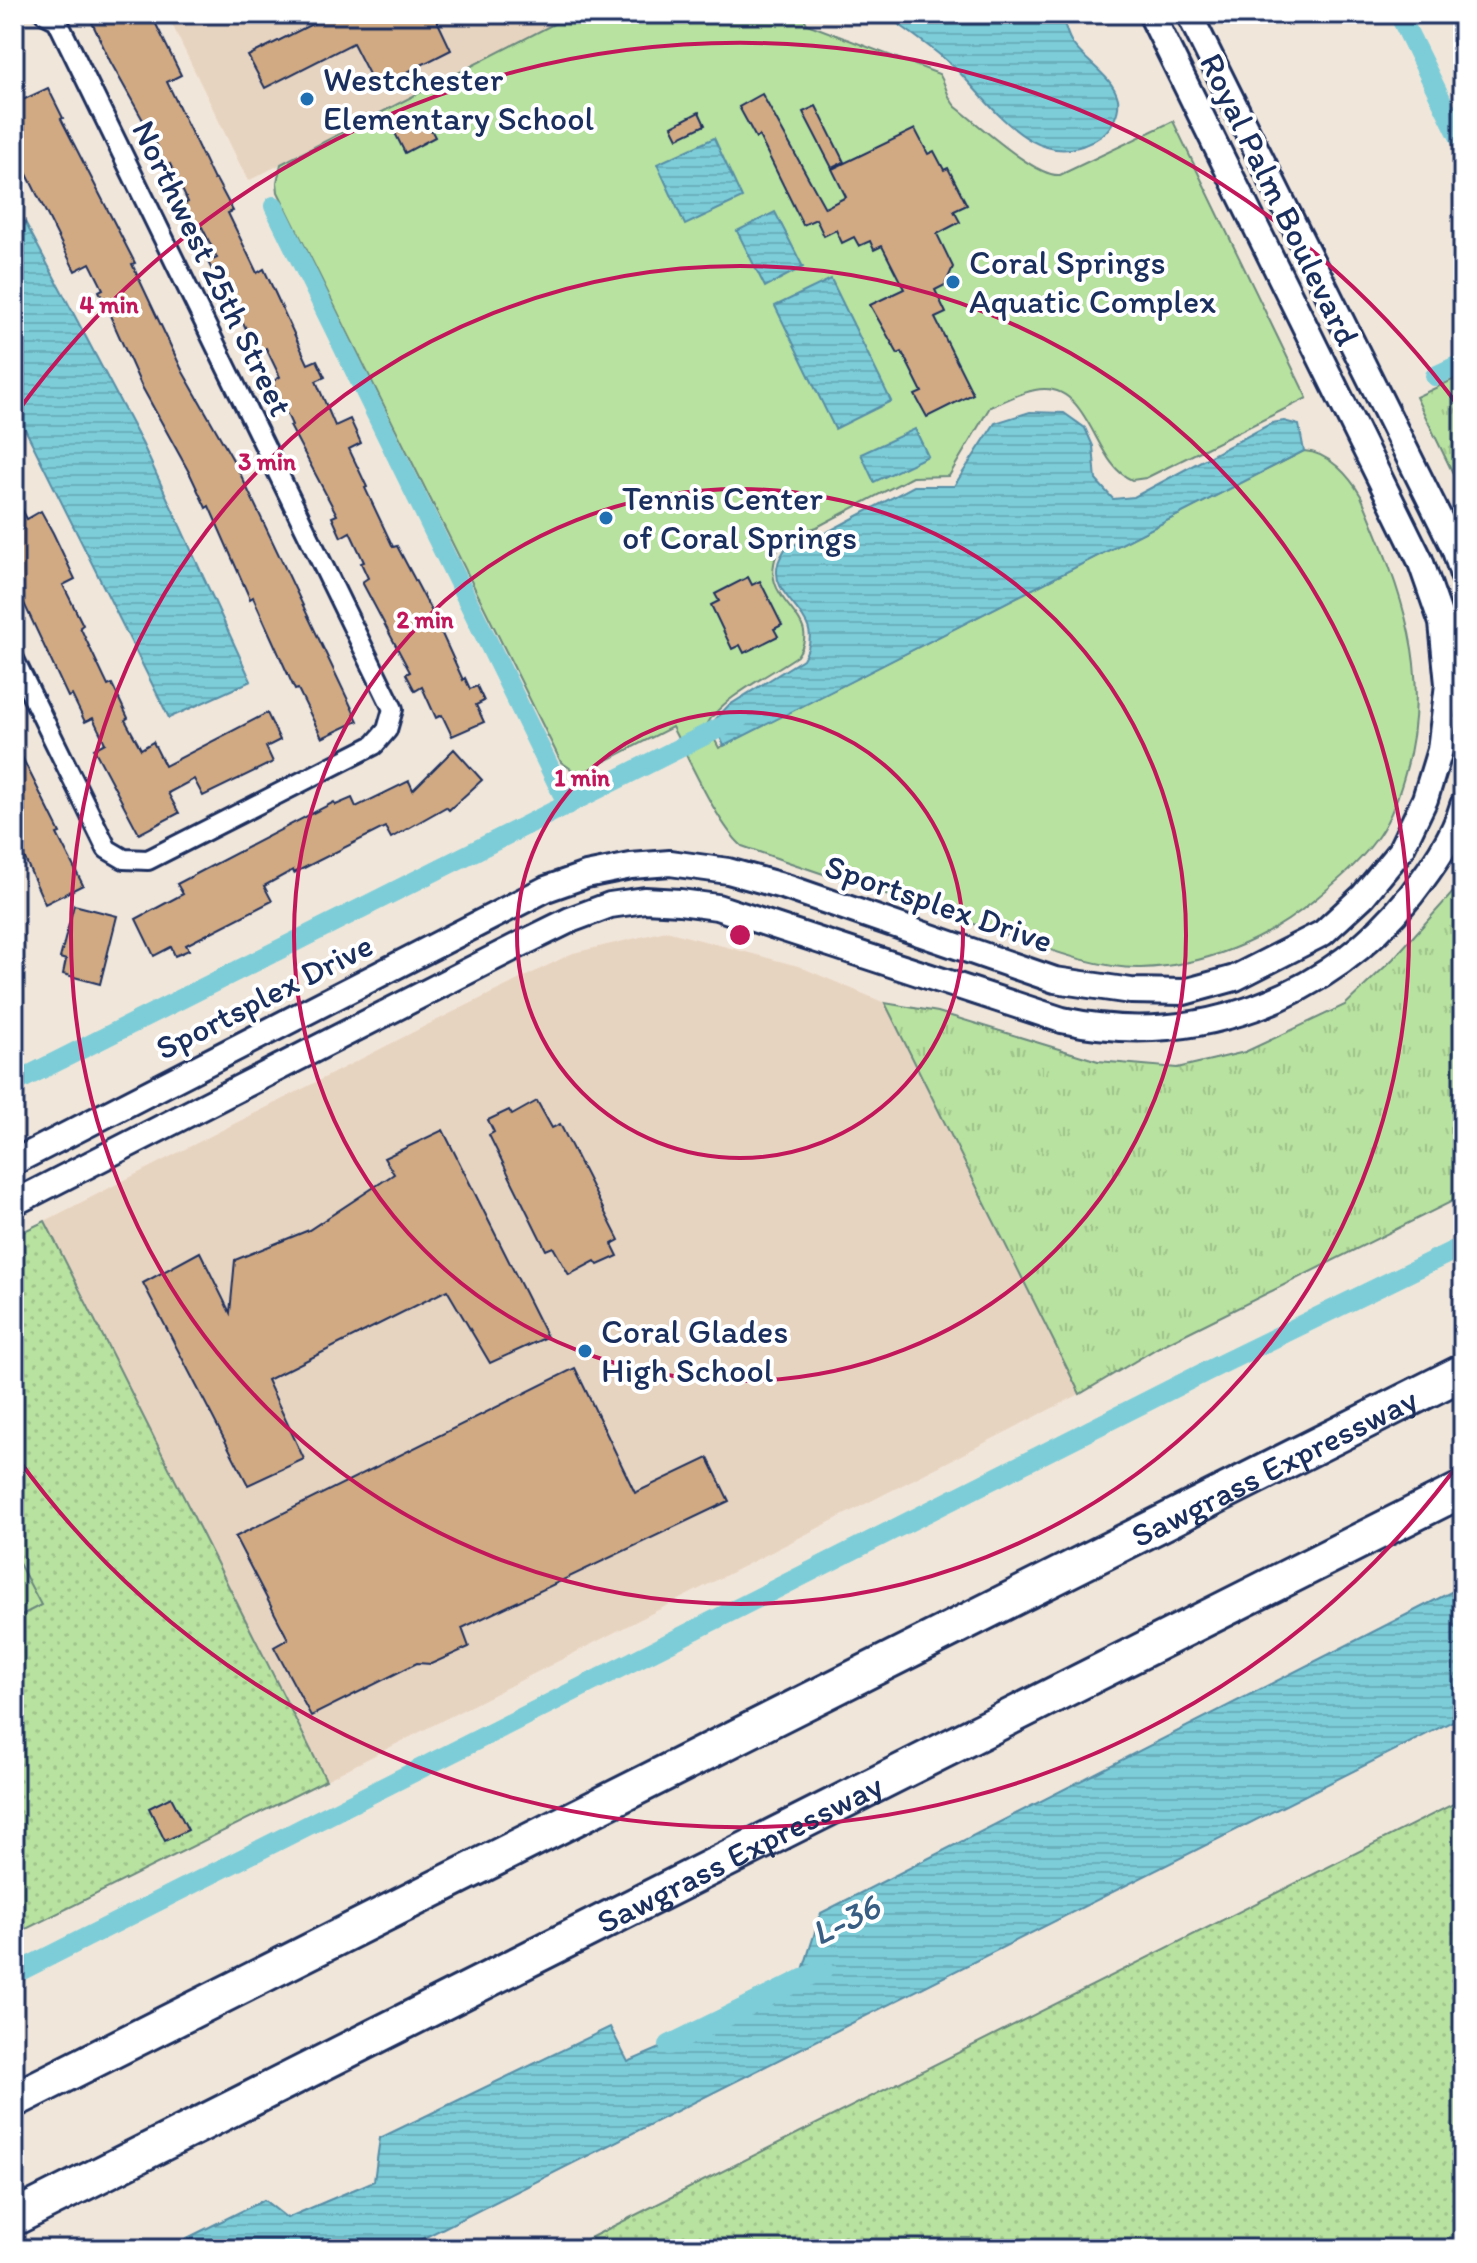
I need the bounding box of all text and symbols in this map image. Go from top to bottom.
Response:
street label: Royal Palm Boulevard [1191,46,1368,352]
place label: Westchester Elementary School [323,59,594,139]
marker: Westchester Elementary School [298,90,316,108]
street label: Northwest 25th Street [123,114,302,423]
place label: Coral Springs Aquatic Complex [969,242,1216,322]
marker: Coral Springs Aquatic Complex [944,273,962,291]
text: 4 min [80,290,139,319]
text: 3 min [238,447,296,476]
place label: Tennis Center of Coral Springs [622,478,857,558]
marker: Tennis Center of Coral Springs [597,509,615,527]
text: 2 min [396,605,454,634]
text: 1 min [554,763,610,792]
street label: Sportsplex Drive [820,845,1058,962]
centre of rings [726,921,754,949]
street label: Sportsplex Drive [149,924,380,1069]
place label: Coral Glades High School [601,1311,788,1391]
marker: Coral Glades High School [576,1342,594,1360]
street label: Sawgrass Expressway [1124,1379,1424,1556]
street label: Sawgrass Expressway [590,1765,889,1943]
water label: L-36 [804,1884,888,1954]

